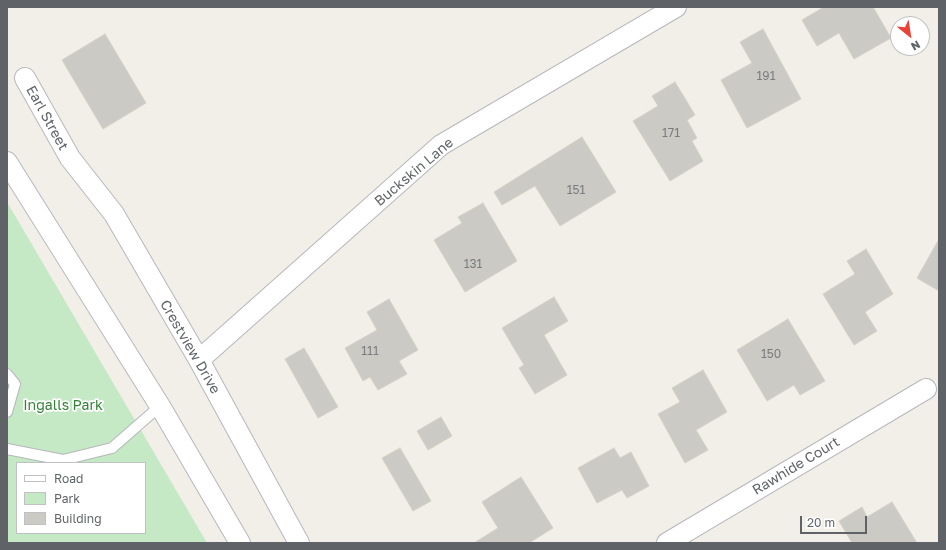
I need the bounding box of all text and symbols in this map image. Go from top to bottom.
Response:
north arrow [890,16,930,56]
text: N [909,38,923,54]
house number: 191 [757,69,775,83]
street label: Earl Street [22,83,72,153]
house number: 171 [662,126,680,140]
street label: Buckskin Lane [371,134,457,210]
house number: 151 [567,183,585,197]
house number: 131 [464,257,482,271]
street label: Crestview Drive [156,297,224,397]
house number: 111 [361,344,379,358]
house number: 150 [761,347,781,361]
park label: Ingalls Park [23,398,103,414]
street label: Rawhide Court [749,433,843,499]
legend [16,462,146,534]
text: Road [54,471,83,486]
text: Park [54,491,80,506]
scale bar [802,508,869,534]
text: Building [54,511,102,526]
text: 20 m [807,515,835,530]

